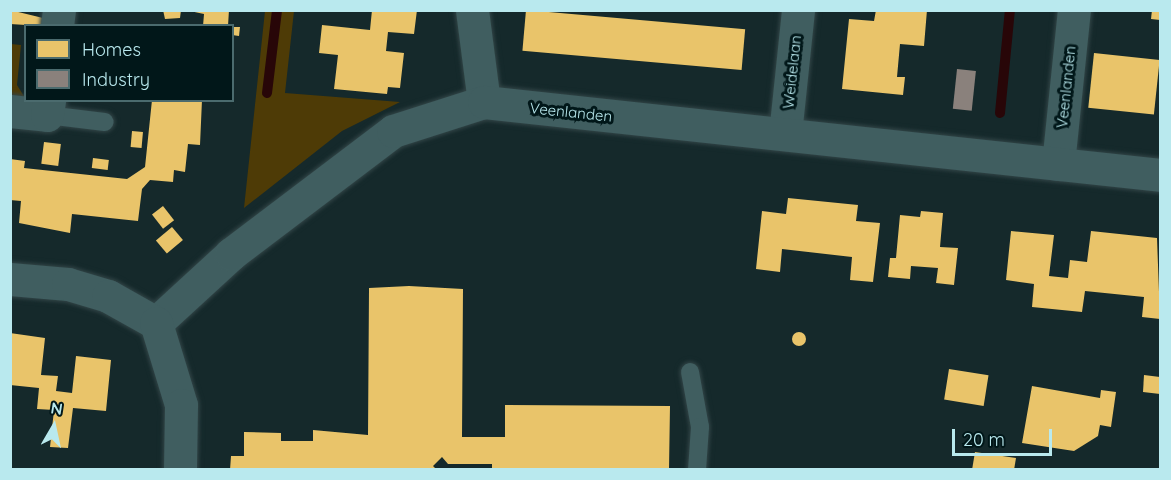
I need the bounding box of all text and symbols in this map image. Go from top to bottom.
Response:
legend [24,24,234,102]
street label: Weidelaan [779,34,805,110]
text: Homes [82,38,141,61]
street label: Veenlanden [1053,45,1079,129]
text: Industry [82,68,150,91]
street label: Veenlanden [529,99,613,125]
north arrow [24,396,84,456]
text: N [49,397,64,419]
scale bar [955,417,1056,455]
text: 20 m [963,428,1005,451]

